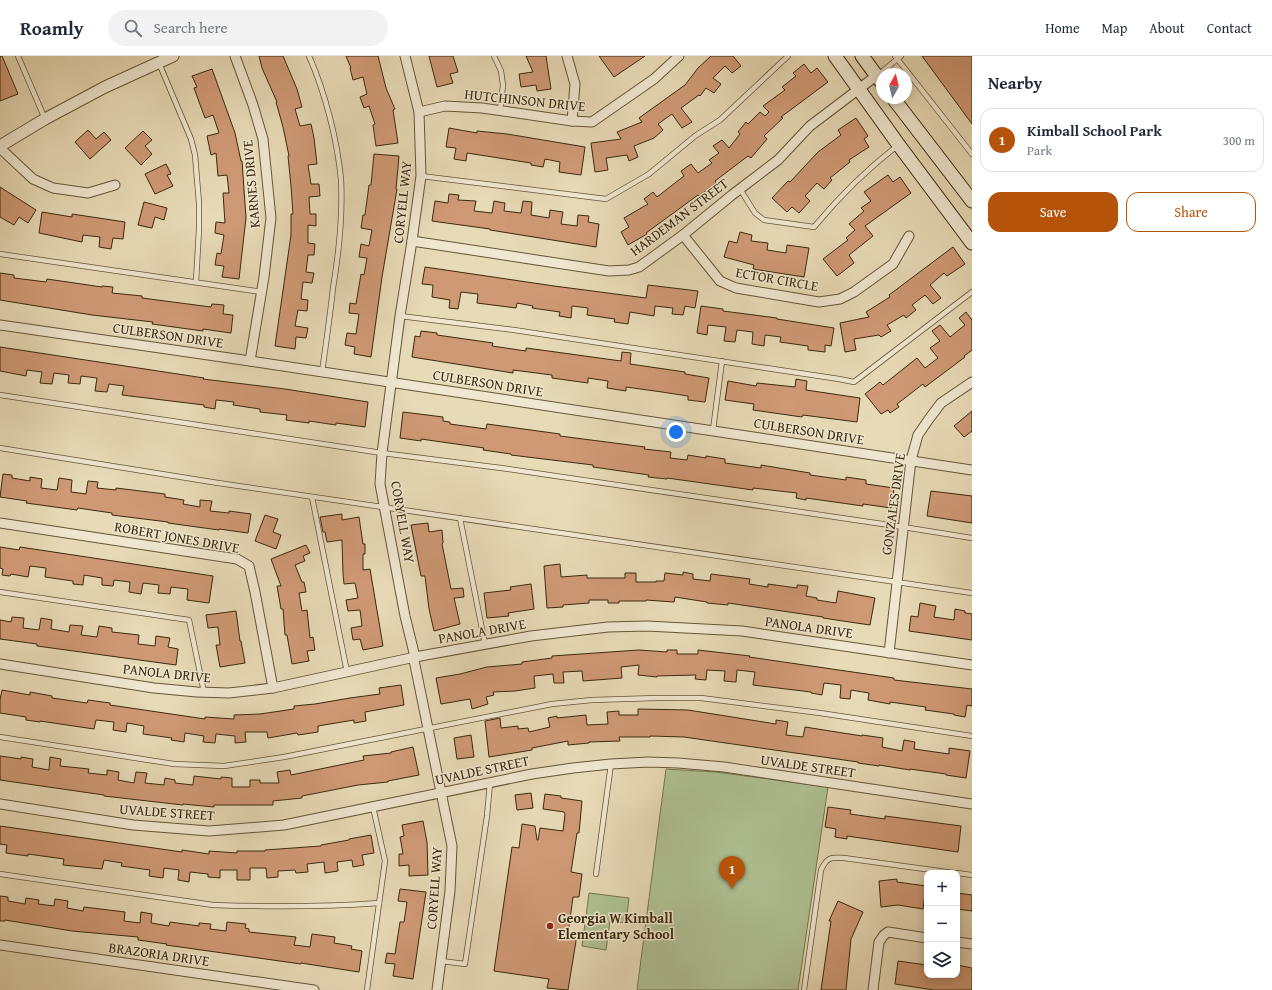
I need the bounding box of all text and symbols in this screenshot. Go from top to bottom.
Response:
search box [108,10,388,46]
text: Roamly [20,14,84,42]
icon: search [122,17,144,39]
text: Search here [154,17,228,38]
text: Home [1045,18,1080,38]
text: Map [1102,18,1127,38]
text: About [1149,18,1185,38]
text: Contact [1207,18,1252,38]
north arrow [876,68,912,104]
text: Nearby [988,70,1042,95]
street label: HUTCHINSON DRIVE [464,84,586,116]
text: Kimball School Park [1027,120,1162,141]
text: 1 [999,131,1005,150]
text: 300 m [1223,131,1255,150]
street label: KARNES DRIVE [237,139,265,229]
text: Park [1027,141,1052,160]
street label: CORYELL WAY [388,159,416,244]
street label: HARDEMAN STREET [626,173,732,261]
button: Save [988,192,1118,232]
button: Share [1126,192,1256,232]
street label: ECTOR CIRCLE [734,262,820,296]
street label: CULBERSON DRIVE [111,317,225,353]
street label: CULBERSON DRIVE [431,364,545,402]
street label: CULBERSON DRIVE [752,412,866,450]
your location [666,422,686,442]
street label: GONZALES DRIVE [876,452,910,556]
street label: CORYELL WAY [386,479,420,565]
street label: ROBERT JONES DRIVE [113,516,241,558]
street label: PANOLA DRIVE [764,611,854,643]
street label: PANOLA DRIVE [437,613,527,649]
street label: PANOLA DRIVE [122,658,212,688]
street label: UVALDE STREET [759,749,857,783]
street label: UVALDE STREET [433,750,531,790]
street label: UVALDE STREET [119,799,216,825]
street label: CORYELL WAY [421,845,447,930]
pin: 1 [719,856,745,889]
map controls [924,870,960,978]
button: + [924,870,960,906]
button: − [924,906,960,942]
place label: Georgia W Kimball Elementary School [558,908,675,944]
marker: Georgia W Kimball Elementary School [545,921,555,931]
street label: BRAZORIA DRIVE [107,937,211,971]
button: layers [924,942,960,978]

